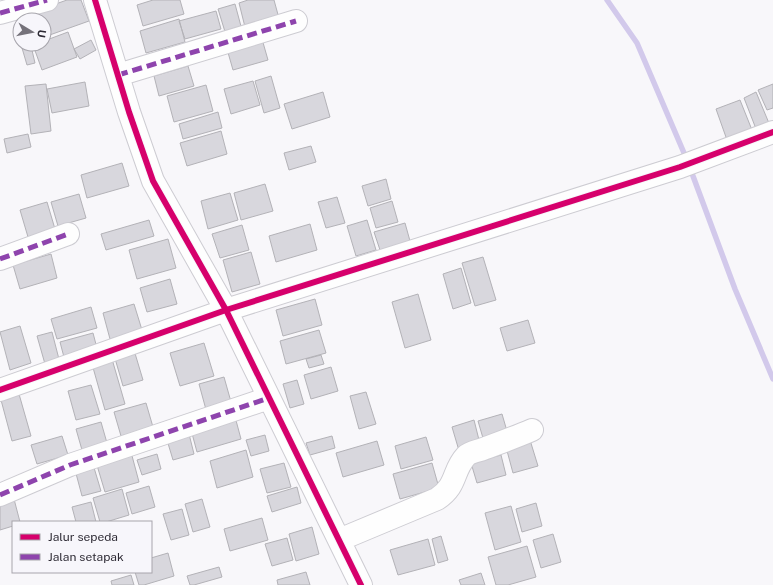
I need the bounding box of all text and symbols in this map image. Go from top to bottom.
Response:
north arrow [12,12,52,52]
text: U [35,29,48,39]
legend [12,521,152,573]
text: Jalur sepeda [48,530,118,544]
text: Jalan setapak [48,550,124,564]

